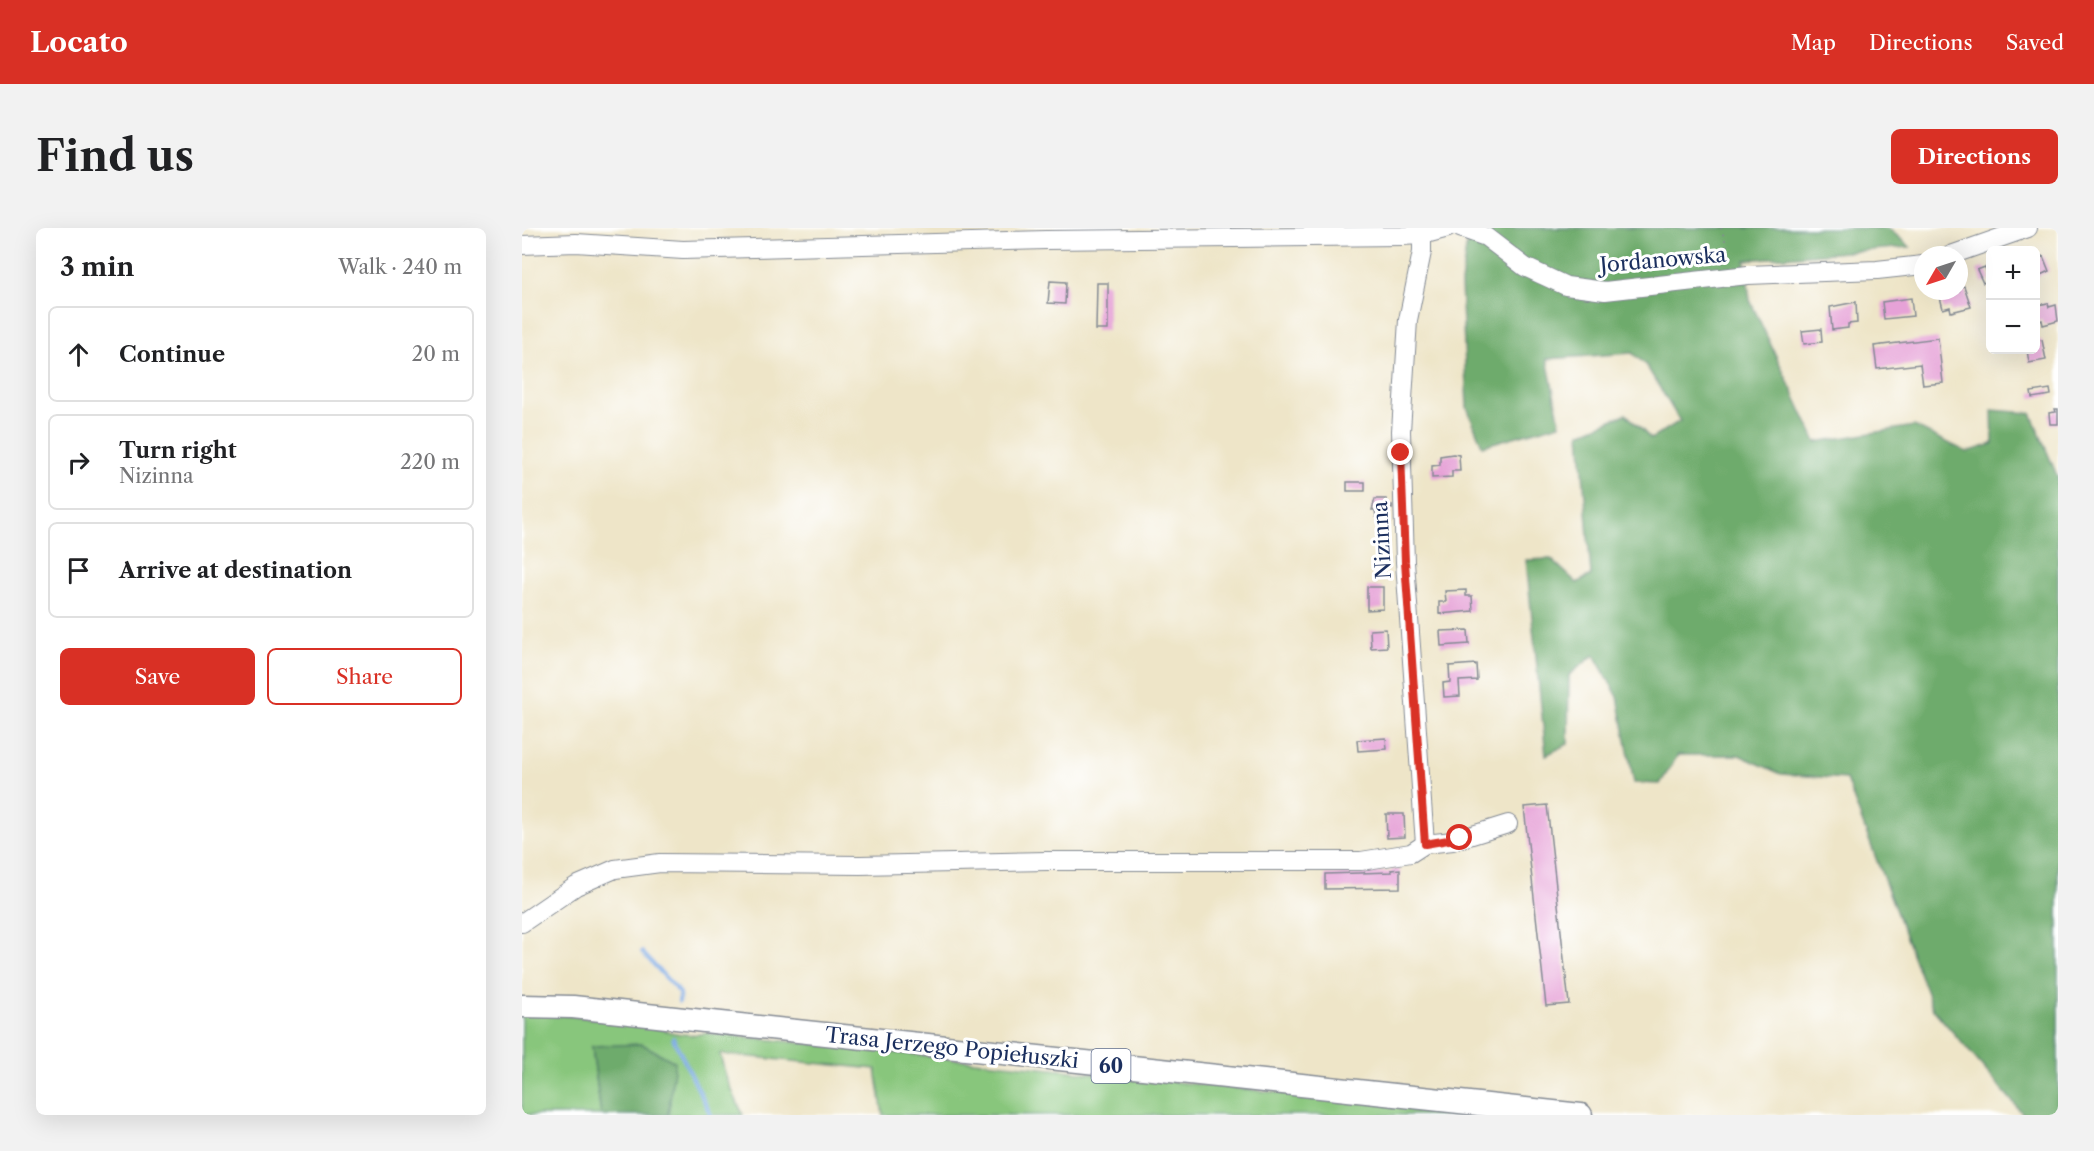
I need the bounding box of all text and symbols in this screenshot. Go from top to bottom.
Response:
text: Locato [30,25,128,59]
text: Map [1791,30,1836,55]
text: Directions [1869,30,1973,55]
text: Saved [2006,30,2064,55]
button: Directions [1891,129,2058,184]
text: Find us [36,130,194,182]
street label: Jordanowska [1596,241,1728,278]
north arrow [1914,246,1968,300]
map controls [1986,246,2040,354]
button: + [1986,246,2040,300]
text: 3 min [60,251,134,283]
text: Walk · 240 m [338,255,462,279]
button: − [1986,300,2040,354]
icon: ahead [62,338,95,371]
text: Continue [119,341,225,368]
text: 20 m [412,342,460,366]
text: Turn right [119,437,237,464]
route end [1387,439,1413,465]
icon: right [62,446,95,479]
text: 220 m [400,450,460,474]
text: Nizinna [119,464,193,488]
street label: Nizinna [1367,499,1396,580]
icon: arrive [62,554,95,587]
text: Arrive at destination [119,557,352,584]
button: Save [60,648,255,705]
button: Share [267,648,462,705]
route start [1446,824,1472,850]
street label: Trasa Jerzego Popiełuszki [824,1022,1080,1073]
road number: 60 [1092,1049,1130,1083]

